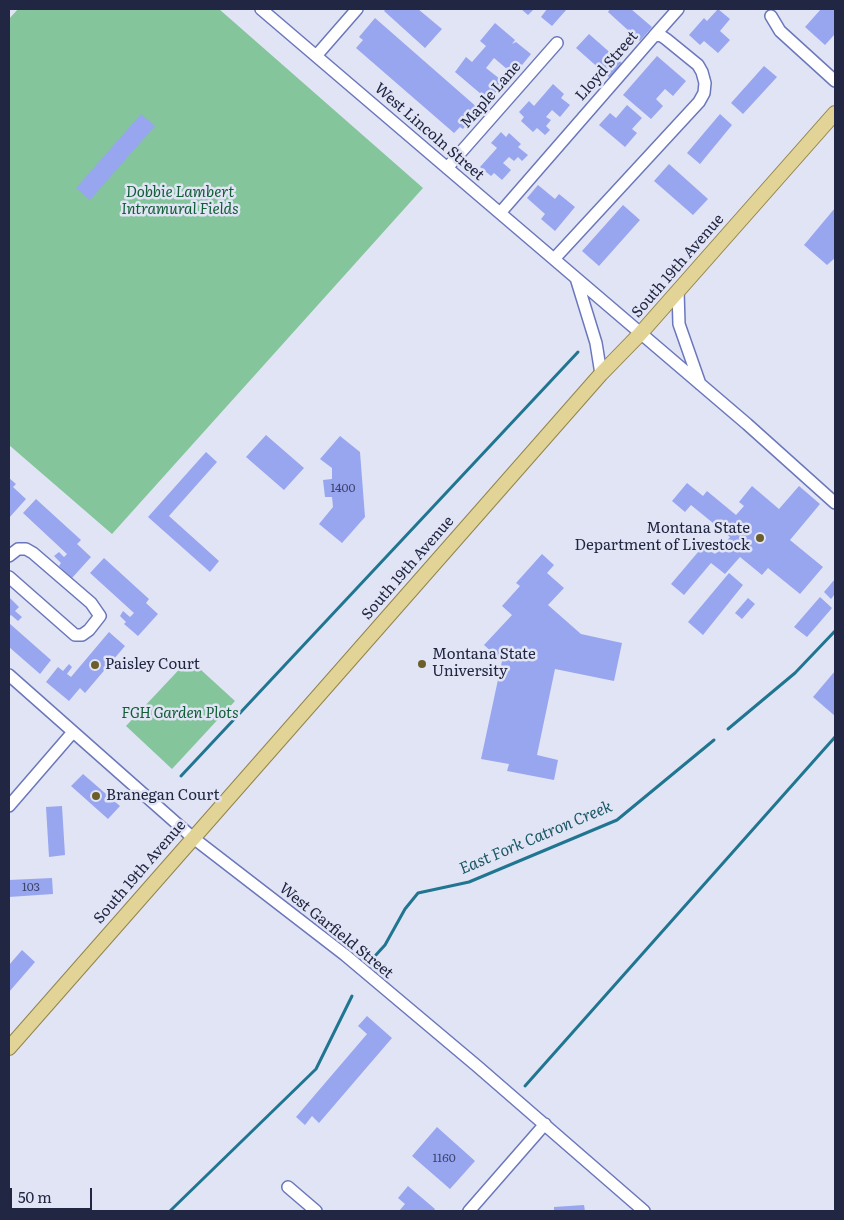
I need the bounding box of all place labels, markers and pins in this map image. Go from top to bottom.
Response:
place label: Montana State Department of Livestock [575,520,750,555]
marker: Montana State Department of Livestock [754,532,766,544]
place label: Montana State University [432,646,536,681]
place label: Paisley Court [105,656,200,674]
marker: Montana State University [416,658,428,670]
marker: Paisley Court [89,659,101,671]
place label: Branegan Court [106,787,220,805]
marker: Branegan Court [90,790,102,802]

